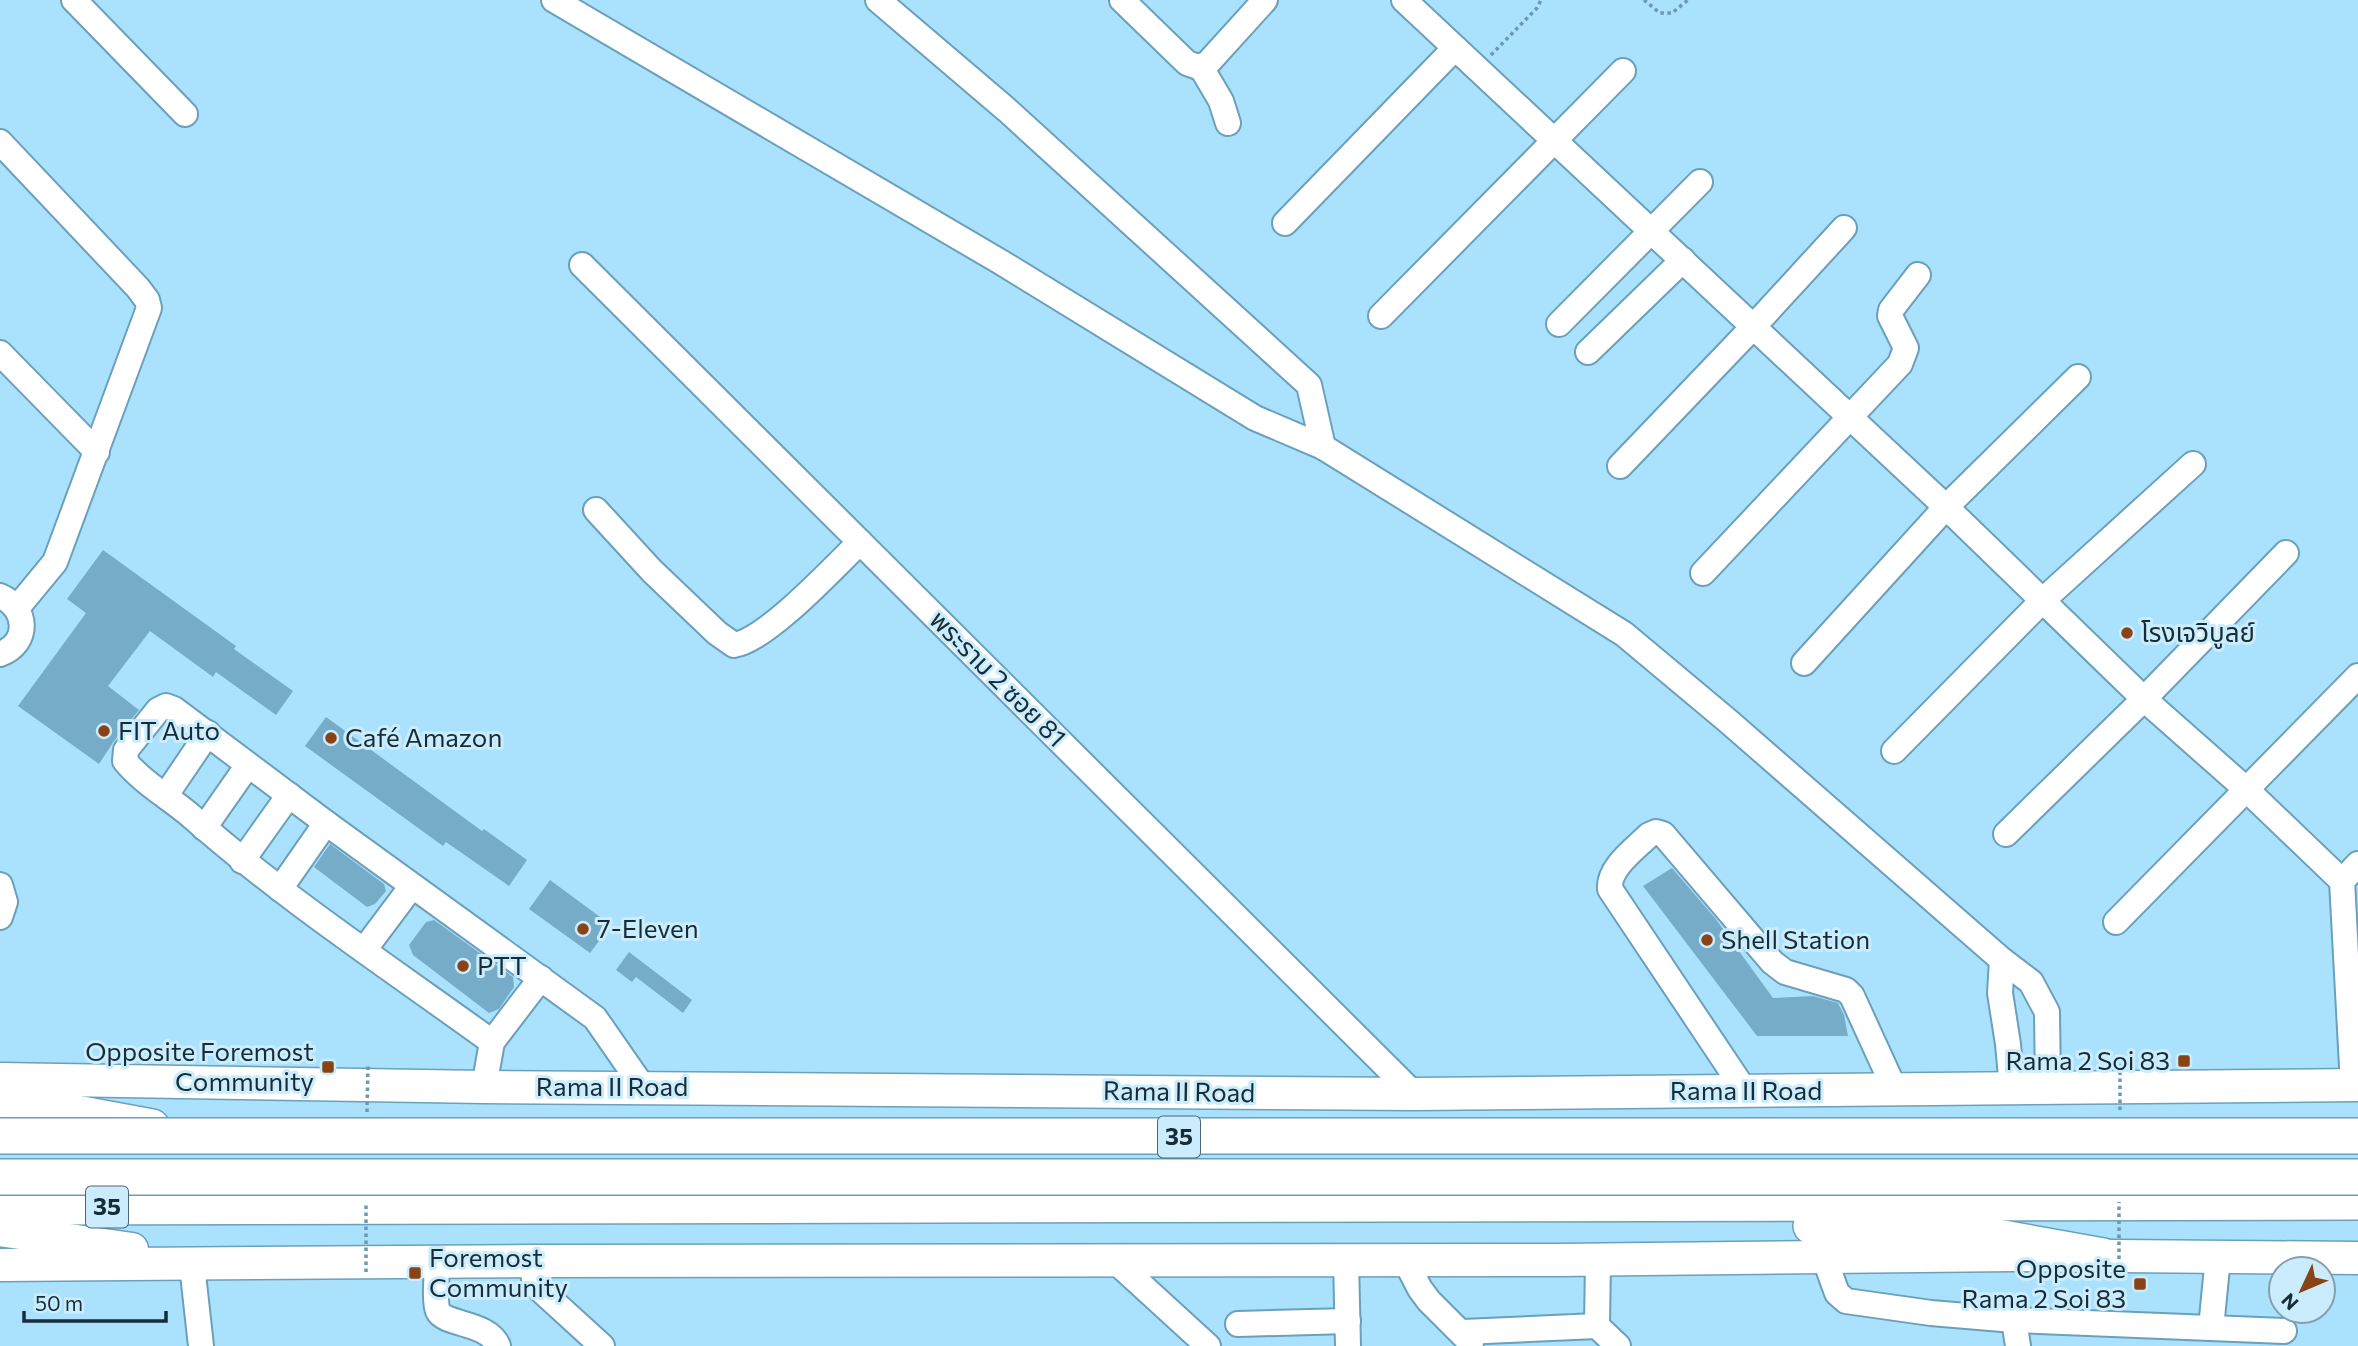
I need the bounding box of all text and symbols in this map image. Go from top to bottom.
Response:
street label: พระราม 2 ซอย 81 [925,603,1074,752]
place label: โรงเจวิบูลย์ [2141,616,2255,649]
marker: โรงเจวิบูลย์ [2119,625,2135,641]
place label: FIT Auto [118,714,220,745]
place label: Café Amazon [345,721,502,752]
marker: FIT Auto [96,723,112,739]
marker: Café Amazon [323,730,339,746]
place label: 7-Eleven [597,912,699,943]
marker: 7-Eleven [575,921,591,937]
place label: Shell Station [1721,923,1870,954]
marker: Shell Station [1699,932,1715,948]
place label: PTT [477,949,527,980]
marker: PTT [455,958,471,974]
place label: Opposite Foremost Community [85,1035,314,1096]
place label: Rama 2 Soi 83 [2005,1044,2170,1075]
marker: Rama 2 Soi 83 [2176,1053,2192,1069]
marker: Opposite Foremost Community [320,1059,336,1075]
street label: Rama II Road [536,1070,688,1101]
street label: Rama II Road [1103,1074,1256,1107]
street label: Rama II Road [1670,1074,1822,1105]
road number: 35 [1158,1116,1200,1157]
road number: 35 [86,1186,128,1227]
place label: Foremost Community [429,1241,568,1302]
place label: Opposite Rama 2 Soi 83 [1961,1252,2126,1313]
north arrow [2267,1255,2337,1325]
marker: Foremost Community [407,1265,423,1281]
marker: Opposite Rama 2 Soi 83 [2132,1276,2148,1292]
scale bar [24,1280,166,1324]
text: N [2276,1289,2303,1315]
text: 50 m [35,1290,83,1315]

